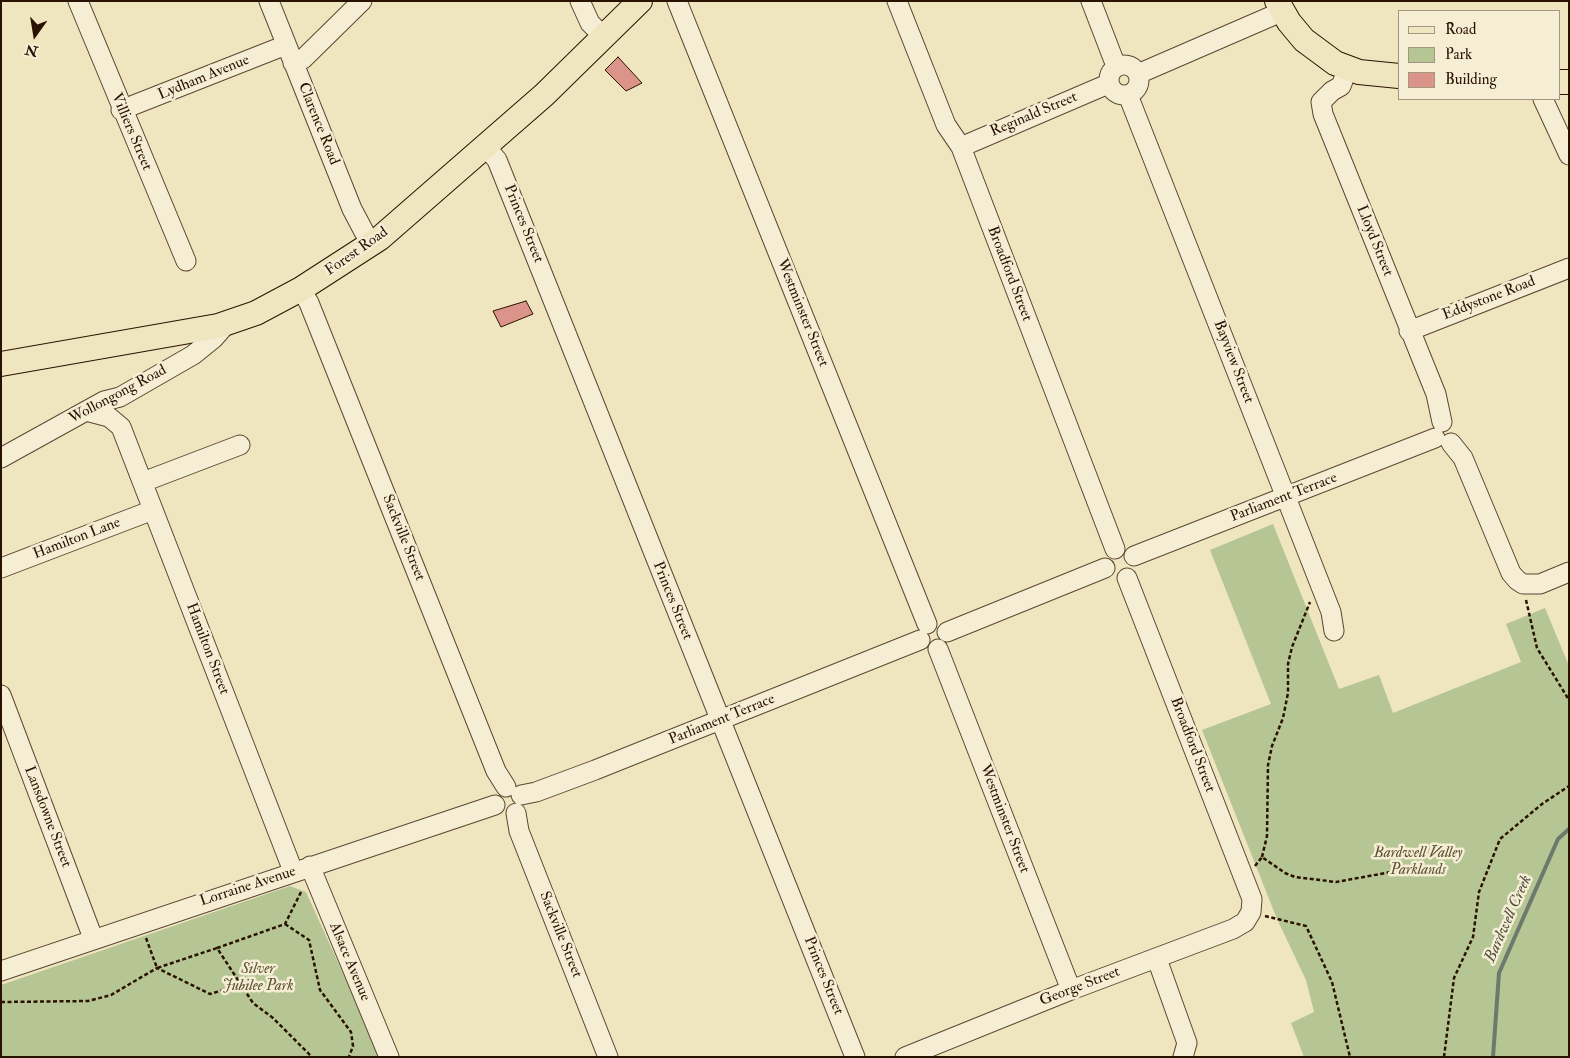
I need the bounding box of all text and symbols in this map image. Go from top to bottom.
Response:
north arrow [10,10,60,60]
legend [1398,10,1560,100]
text: Road [1445,20,1476,39]
text: N [23,40,40,60]
text: Park [1445,45,1472,64]
street label: Lydham Avenue [156,52,252,104]
text: Building [1445,70,1497,89]
street label: Clarence Road [293,80,343,168]
street label: Reginald Street [988,89,1080,141]
street label: Villiers Street [107,91,155,173]
street label: Princes Street [499,182,547,266]
street label: Lloyd Street [1352,203,1396,279]
street label: Forest Road [322,224,392,280]
street label: Broadford Street [983,224,1035,324]
street label: Westminster Street [772,256,832,370]
street label: Eddystone Road [1440,273,1538,325]
street label: Bayview Street [1209,318,1257,406]
street label: Wollongong Road [66,362,170,428]
street label: Parliament Terrace [1228,469,1340,527]
street label: Sackville Street [378,492,428,584]
street label: Hamilton Lane [31,514,123,564]
street label: Princes Street [648,559,696,643]
street label: Hamilton Street [181,601,233,697]
street label: Parliament Terrace [666,691,778,749]
street label: Broadford Street [1166,695,1218,795]
street label: Westminster Street [975,762,1033,876]
street label: Lansdowne Street [19,764,75,870]
park label: Bardwell Valley Parklands [1374,845,1462,880]
street label: Lorraine Avenue [198,863,298,911]
water label: Bardwell Creek [1481,873,1537,965]
street label: Sackville Street [535,889,585,981]
street label: Alsace Avenue [324,920,374,1004]
street label: Princes Street [799,934,847,1018]
park label: Silver Jubilee Park [222,961,294,996]
street label: George Street [1037,963,1123,1011]

